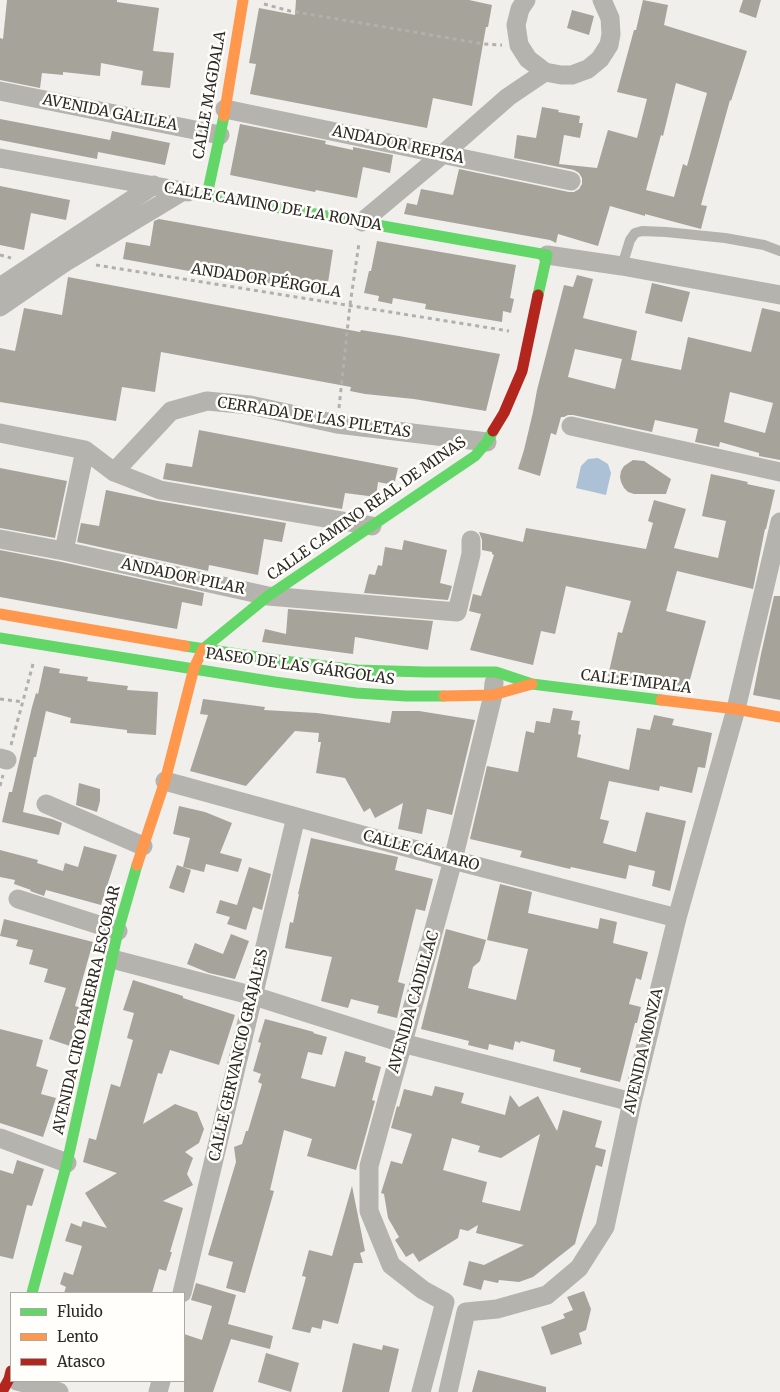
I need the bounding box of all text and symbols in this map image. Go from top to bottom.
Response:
street label: CALLE MAGDALA [190,30,230,160]
street label: AVENIDA GALILEA [41,91,179,135]
street label: ANDADOR REPISA [331,122,465,168]
street label: CALLE CAMINO DE LA RONDA [163,179,383,235]
street label: ANDADOR PÉRGOLA [190,260,342,302]
street label: CERRADA DE LAS PILETAS [216,394,412,442]
street label: CALLE CAMINO REAL DE MINAS [264,433,470,585]
street label: ANDADOR PILAR [120,555,246,599]
street label: PASEO DE LAS GÁRGOLAS [204,645,396,689]
street label: CALLE IMPALA [580,666,692,698]
street label: CALLE CÁMARO [361,827,481,875]
street label: AVENIDA CIRO FARERRA ESCOBAR [50,884,124,1136]
street label: AVENIDA CADILLAC [385,929,443,1075]
street label: CALLE GERVANCIO GRAJALES [206,947,272,1163]
street label: AVENIDA MONZA [621,986,667,1116]
legend [10,1292,185,1382]
text: Fluido [57,1302,103,1321]
text: Lento [57,1327,98,1346]
text: Atasco [57,1352,105,1371]

